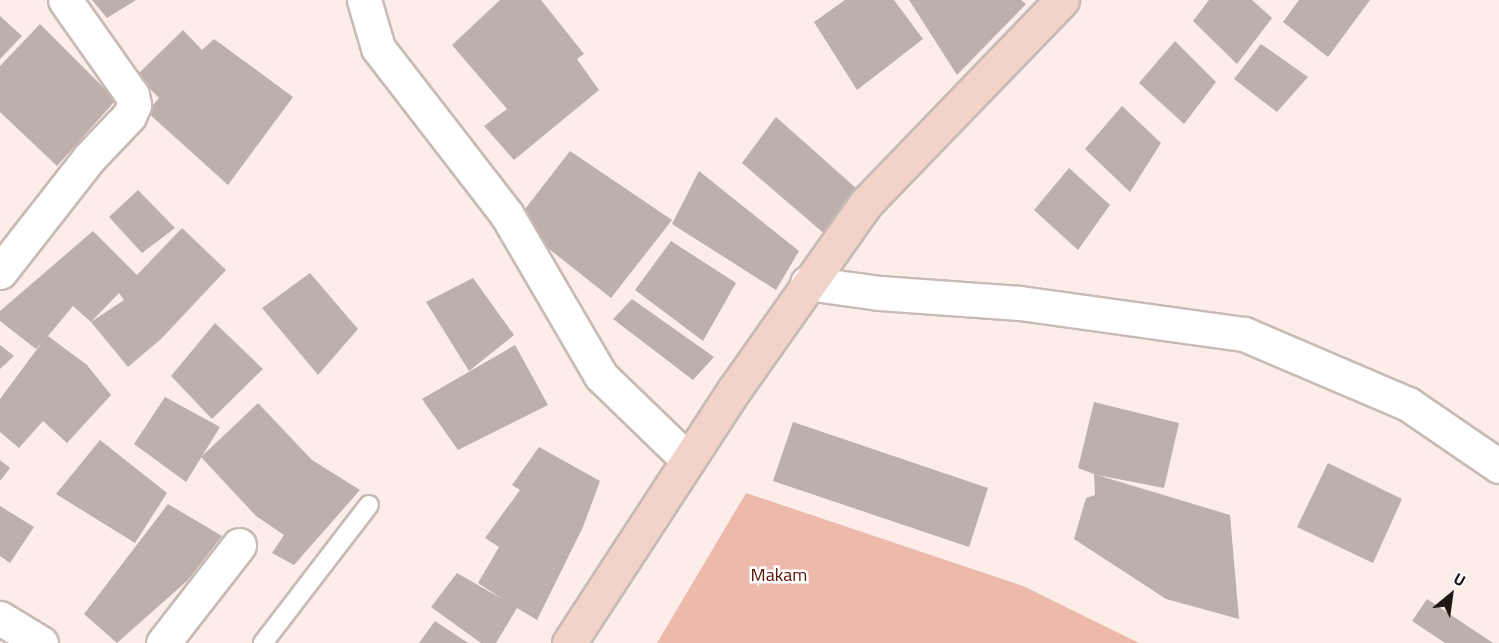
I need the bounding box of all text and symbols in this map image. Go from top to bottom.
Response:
park label: Makam [751,564,807,586]
north arrow [1421,565,1481,625]
text: U [1449,566,1470,592]

